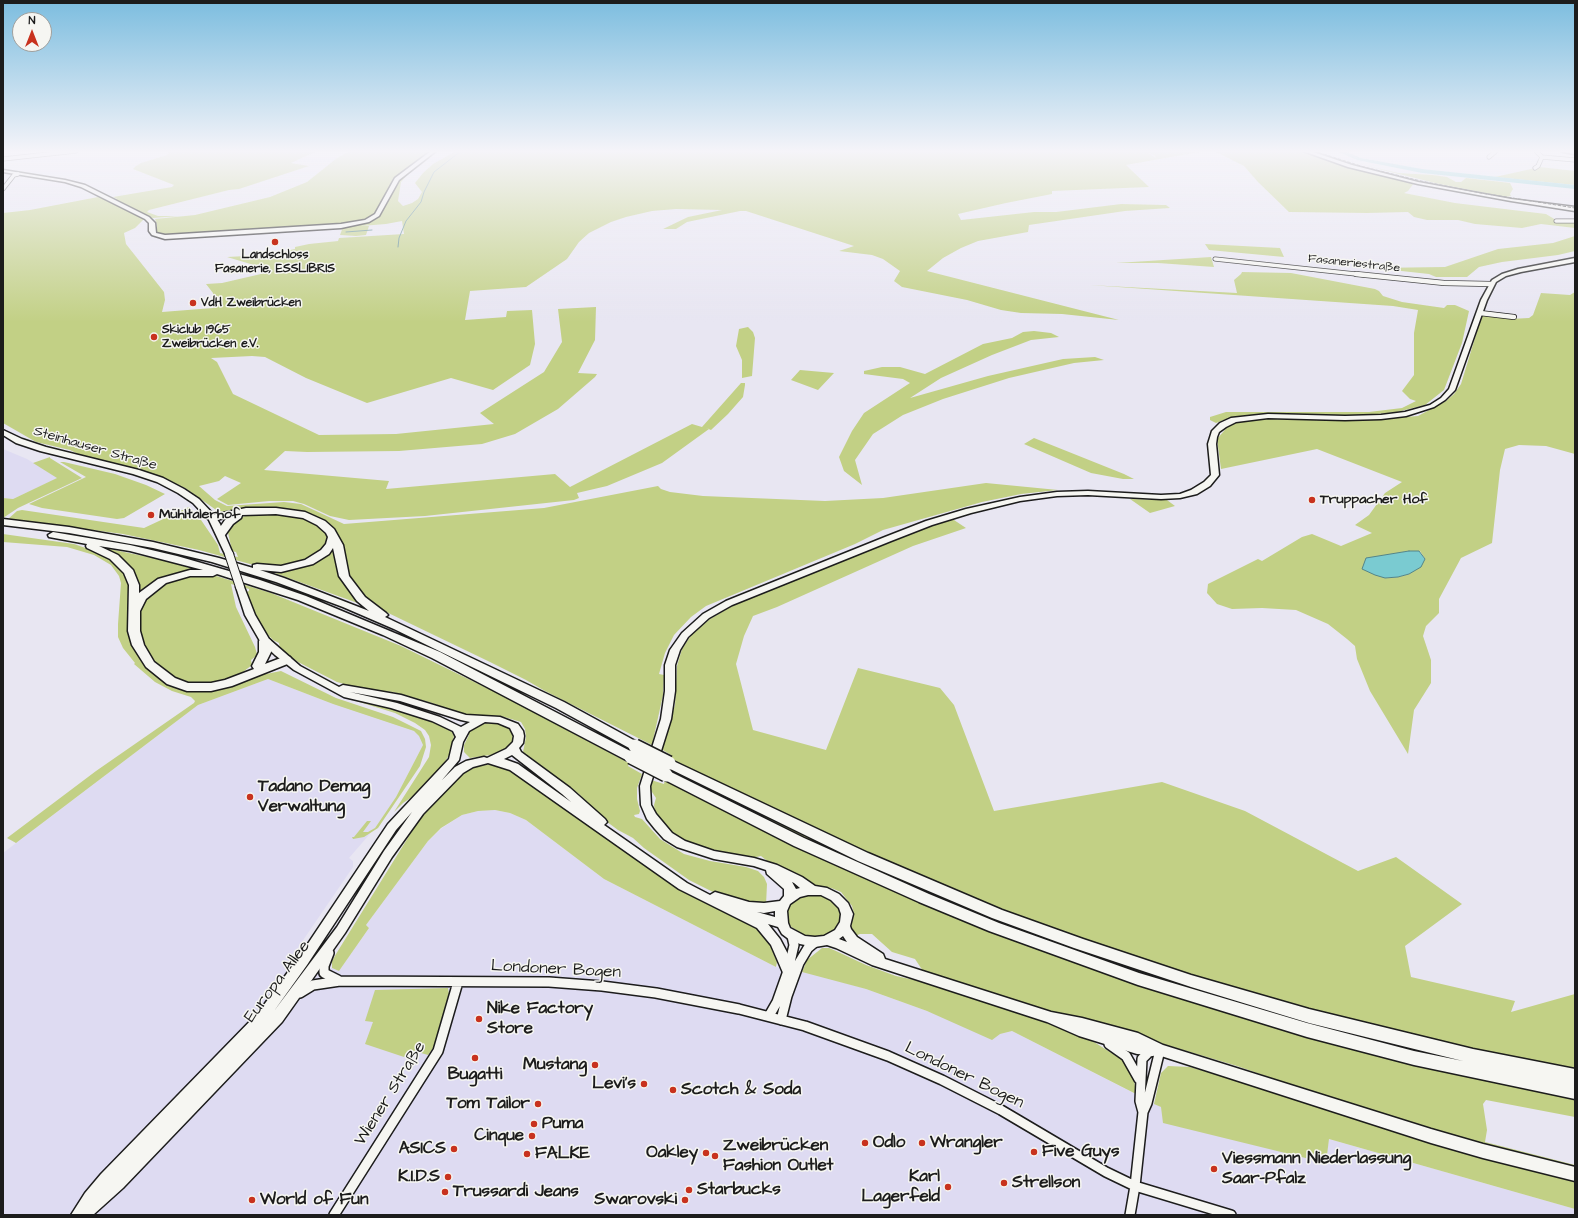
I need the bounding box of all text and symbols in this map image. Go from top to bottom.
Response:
north arrow [12,12,52,52]
text: N [29,13,35,28]
marker: Landschloss Fasanerie, ESSLIBRIS [270,237,280,247]
place label: Landschloss Fasanerie, ESSLIBRIS [215,248,335,276]
street label: Fasaneriestraße [1307,252,1401,276]
place label: VdH Zweibrücken [201,296,301,310]
marker: VdH Zweibrücken [188,298,198,308]
place label: Skiclub 1965 Zweibrücken e.V. [162,323,259,351]
marker: Skiclub 1965 Zweibrücken e.V. [149,332,159,342]
street label: Steinhauser Straße [31,423,159,475]
place label: Truppacher Hof [1320,492,1428,508]
marker: Truppacher Hof [1307,495,1317,505]
place label: Mühltalerhof [159,507,240,523]
marker: Mühltalerhof [146,510,156,520]
place label: Tadano Demag Verwaltung [258,777,370,817]
marker: Tadano Demag Verwaltung [245,792,255,802]
street label: Europa Allee [241,937,315,1027]
street label: Londoner Bogen [491,956,621,984]
place label: Nike Factory Store [487,999,593,1039]
marker: Nike Factory Store [474,1014,484,1024]
street label: Wiener Straße [351,1038,431,1150]
street label: Londoner Bogen [901,1038,1027,1114]
marker: Bugatti [470,1053,480,1063]
place label: Mustang [523,1055,587,1075]
marker: Mustang [590,1060,600,1070]
place label: Bugatti [448,1065,502,1085]
place label: Levi's [592,1074,636,1094]
marker: Levi's [639,1079,649,1089]
place label: Scotch & Soda [681,1080,801,1100]
marker: Scotch & Soda [668,1085,678,1095]
place label: Tom Tailor [446,1094,530,1114]
marker: Tom Tailor [533,1099,543,1109]
place label: Puma [542,1114,583,1134]
marker: Puma [529,1119,539,1129]
place label: Cinque [474,1126,524,1146]
marker: Cinque [527,1131,537,1141]
place label: Odlo [873,1133,905,1153]
place label: Wrangler [930,1133,1003,1153]
place label: Zweibrücken Fashion Outlet [723,1136,833,1176]
marker: Odlo [860,1138,870,1148]
marker: Wrangler [917,1138,927,1148]
place label: ASICS [399,1139,446,1159]
place label: Five Guys [1042,1142,1119,1162]
place label: Oakley [646,1143,698,1163]
marker: ASICS [449,1144,459,1154]
place label: FALKE [535,1144,590,1164]
marker: Five Guys [1029,1147,1039,1157]
marker: Oakley [701,1148,711,1158]
marker: FALKE [522,1149,532,1159]
place label: Viessmann Niederlassung Saar-Pfalz [1222,1149,1411,1189]
marker: Zweibrücken Fashion Outlet [710,1151,720,1161]
marker: Viessmann Niederlassung Saar-Pfalz [1209,1164,1219,1174]
place label: K.I.D.S [398,1167,440,1187]
place label: Karl Lagerfeld [862,1167,940,1207]
marker: K.I.D.S [443,1172,453,1182]
place label: Strellson [1012,1173,1080,1193]
marker: Strellson [999,1178,1009,1188]
place label: Starbucks [697,1180,781,1200]
place label: Trussardi Jeans [453,1182,579,1202]
marker: Karl Lagerfeld [943,1182,953,1192]
marker: Starbucks [684,1185,694,1195]
marker: Trussardi Jeans [440,1187,450,1197]
place label: World of Fun [260,1190,368,1210]
place label: Swarovski [594,1190,677,1210]
marker: World of Fun [247,1195,257,1205]
marker: Swarovski [680,1195,690,1205]

